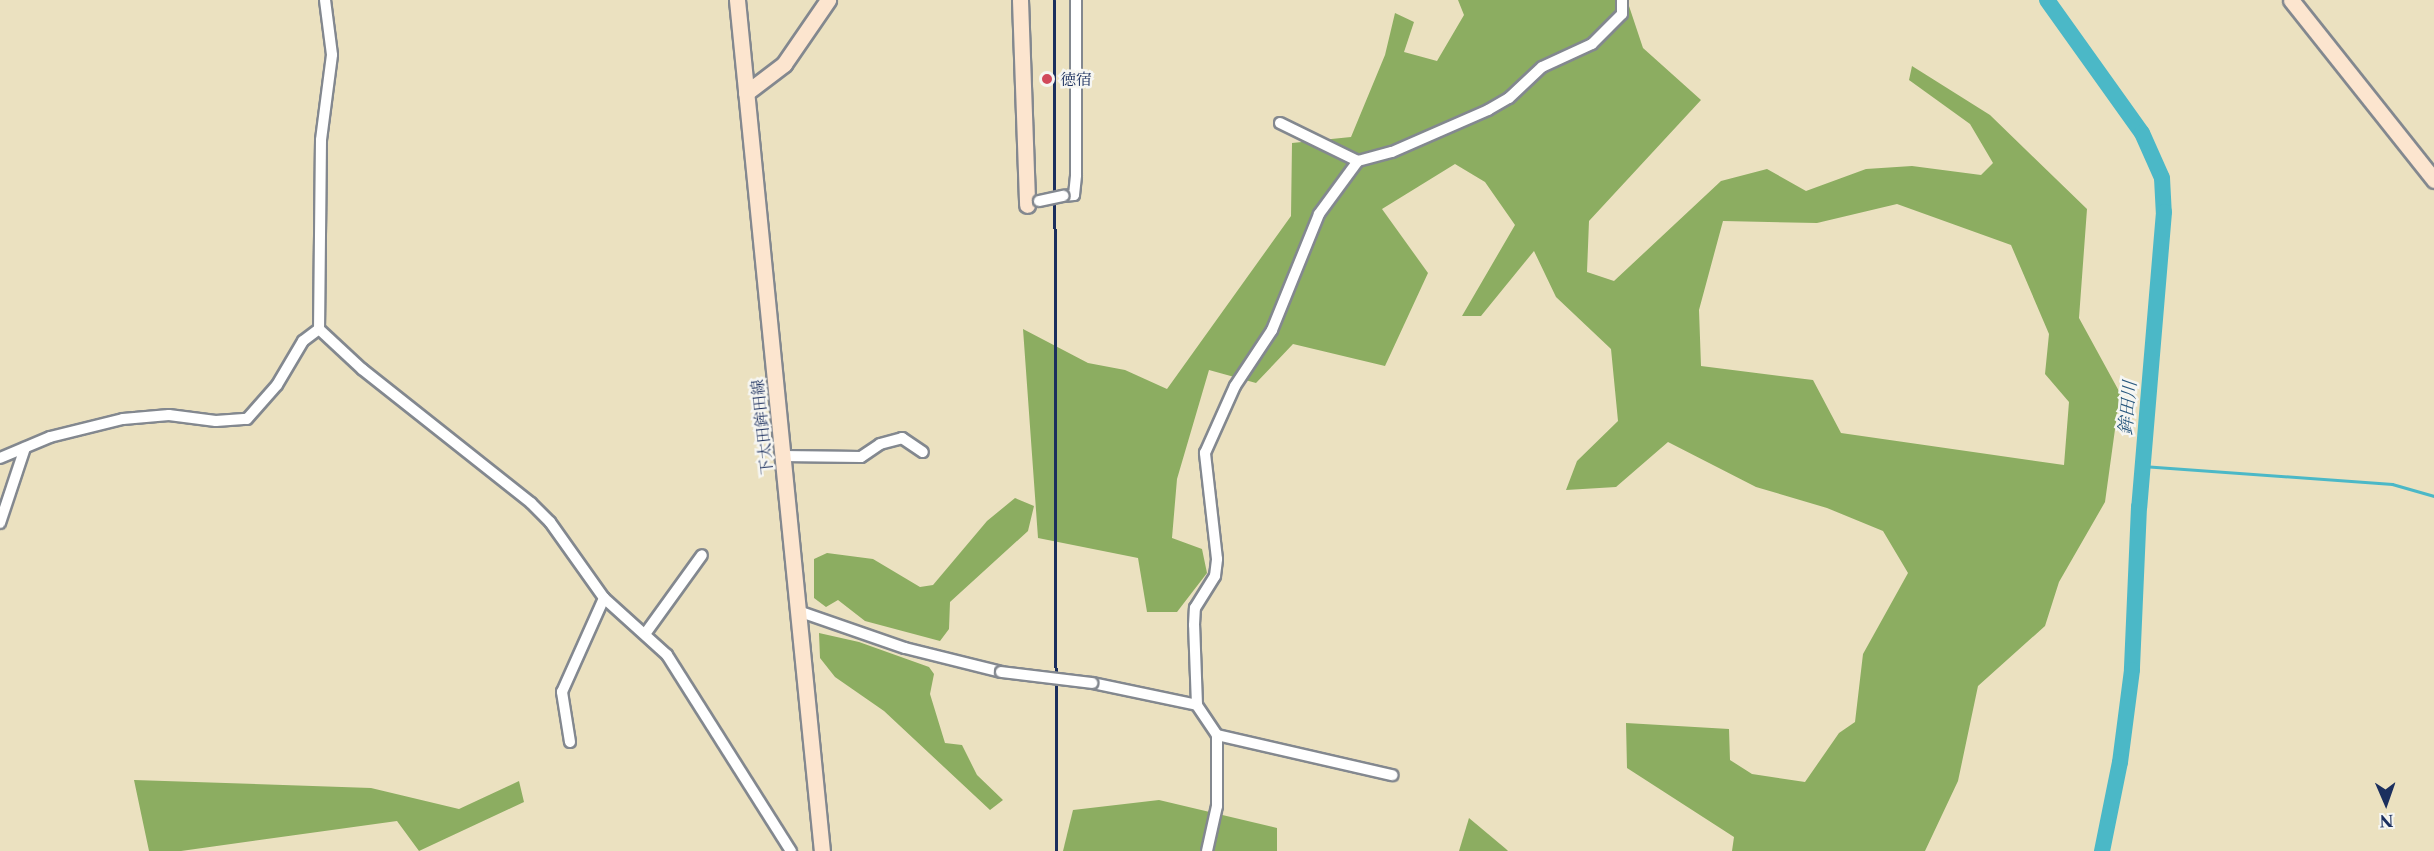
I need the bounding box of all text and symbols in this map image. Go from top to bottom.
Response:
place label: 徳宿 [1060,69,1092,89]
marker: 徳宿 [1038,70,1056,88]
street label: 下太田鉾田線 [747,378,777,476]
water label: 鉾田川 [2115,380,2141,436]
north arrow [2356,773,2416,833]
text: N [2379,811,2394,831]

